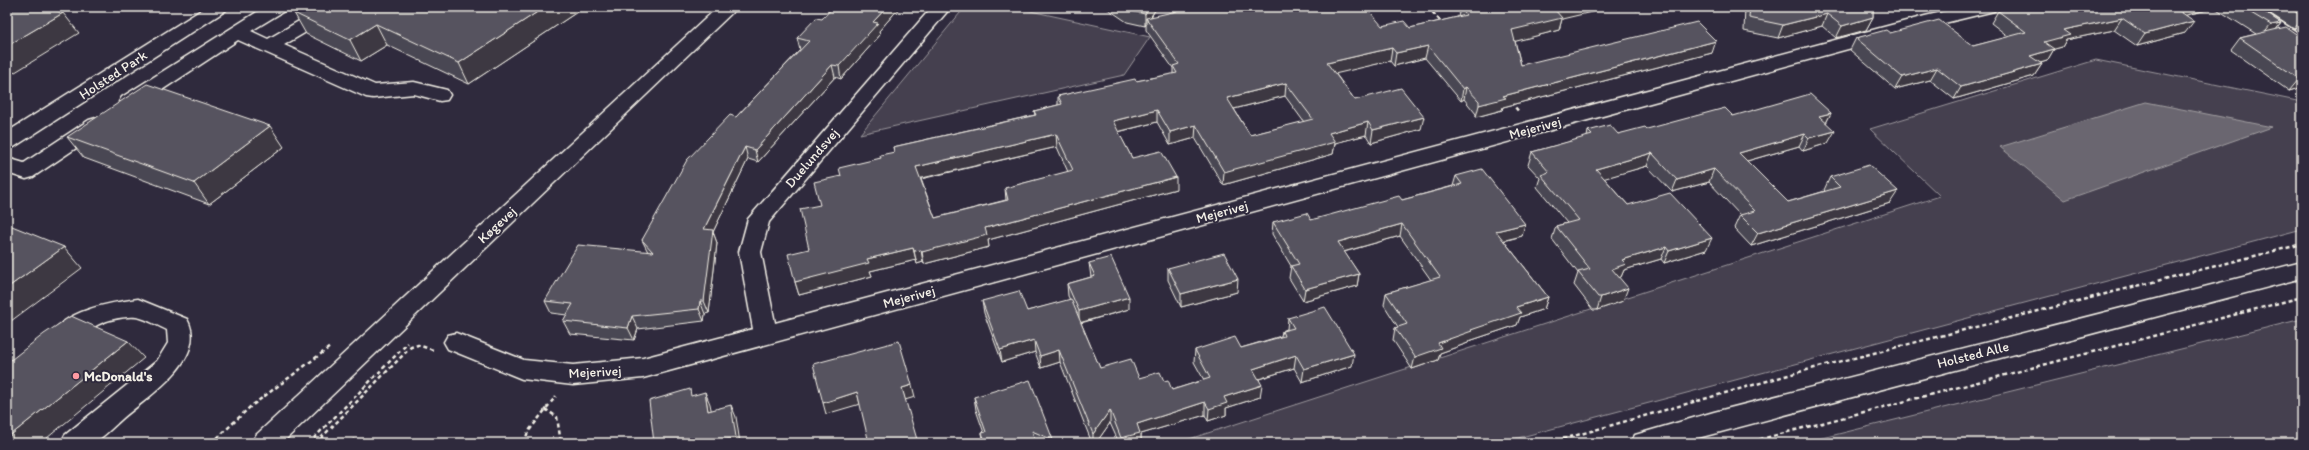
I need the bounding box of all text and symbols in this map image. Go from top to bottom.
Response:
street label: Holsted Park [76,46,151,103]
street label: Mejerivej [1507,113,1563,143]
street label: Duelundsvej [782,125,842,191]
street label: Mejerivej [1194,197,1250,227]
street label: Køgevej [474,203,520,247]
street label: Mejerivej [881,282,937,312]
street label: Holsted Alle [1935,338,2011,372]
street label: Mejerivej [568,362,622,382]
place label: McDonald's [84,368,153,385]
marker: McDonald's [71,371,81,381]

